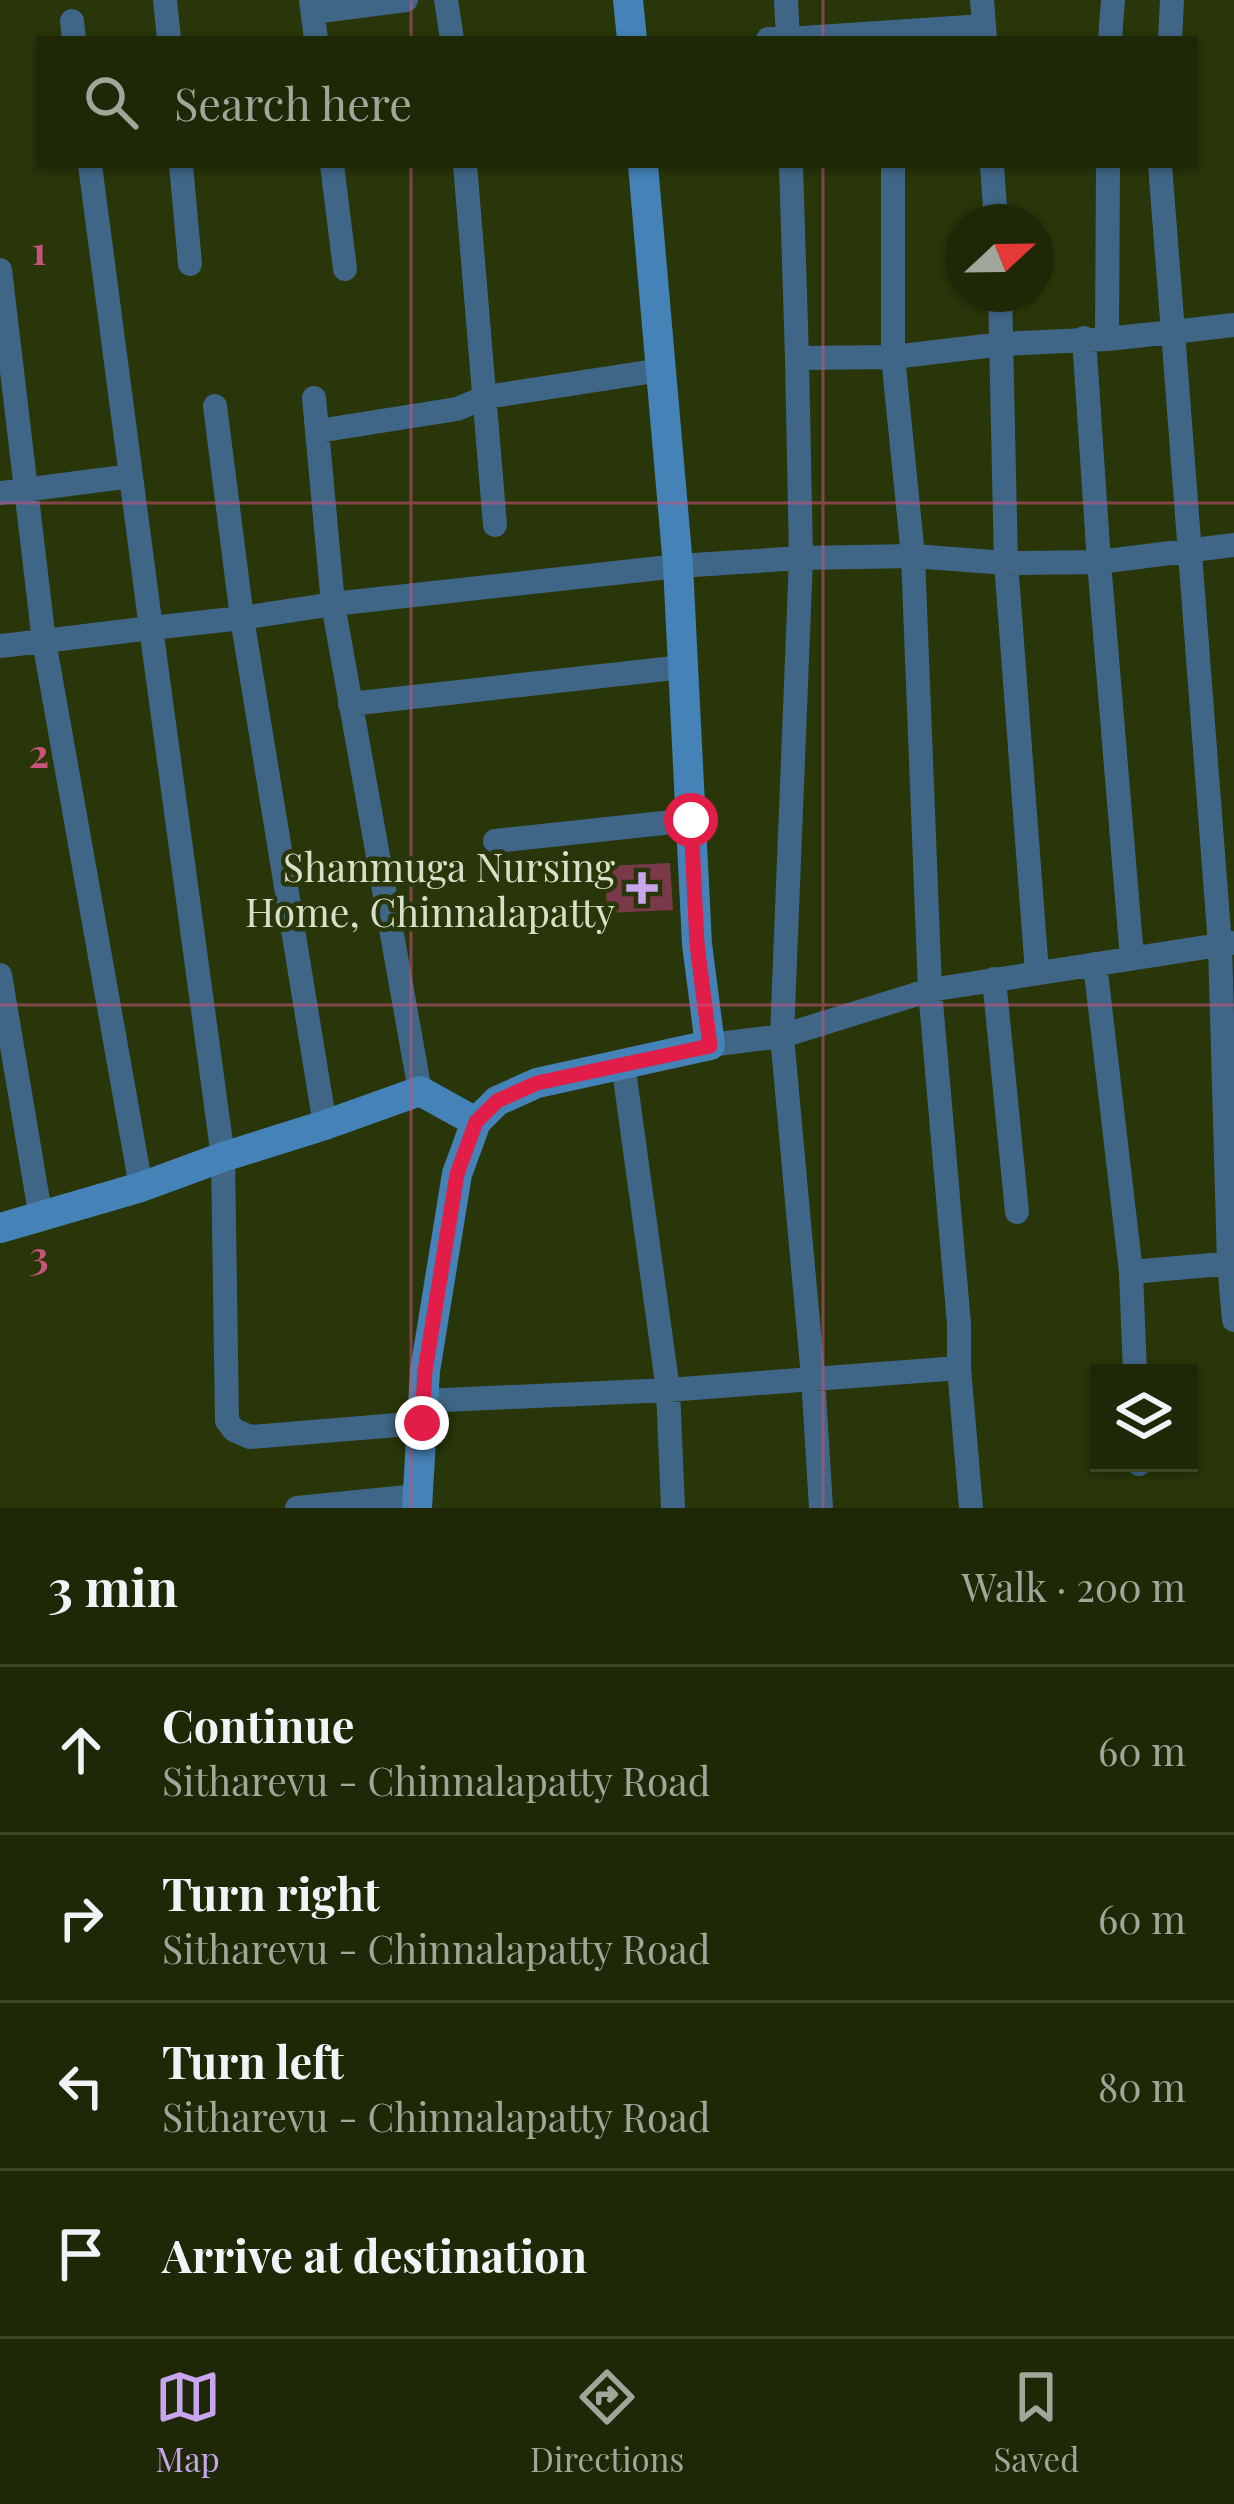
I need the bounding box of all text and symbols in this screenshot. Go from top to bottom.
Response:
search box [36,36,1198,168]
icon: search [78,69,144,135]
text: Search here [174,72,412,132]
north arrow [946,204,1054,312]
text: 1 [32,223,46,275]
text: 2 [29,726,49,778]
route start [664,793,718,847]
place label: Shanmuga Nursing Home, Chinnalapatty [245,840,615,937]
marker: Shanmuga Nursing Home, Chinnalapatty [626,872,658,904]
text: 3 [29,1228,49,1280]
map controls [1090,1364,1198,1472]
button: layers [1090,1364,1198,1472]
route end [395,1396,449,1450]
text: 3 min [48,1552,178,1620]
text: Walk · 200 m [962,1560,1186,1612]
text: Continue [162,1694,354,1754]
icon: ahead [48,1717,114,1783]
text: 60 m [1098,1724,1186,1776]
text: Sitharevu - Chinnalapatty Road [162,1754,710,1806]
text: Turn right [162,1862,380,1922]
icon: right [48,1885,114,1951]
text: 60 m [1098,1892,1186,1944]
text: Sitharevu - Chinnalapatty Road [162,1922,710,1974]
text: Turn left [162,2030,344,2090]
icon: left [48,2053,114,2119]
text: 80 m [1098,2060,1186,2112]
text: Sitharevu - Chinnalapatty Road [162,2090,710,2142]
icon: arrive [48,2221,114,2287]
text: Arrive at destination [162,2224,587,2284]
tab: Map [155,2364,221,2480]
tab: Directions [530,2364,684,2480]
tab: Saved [994,2364,1079,2480]

